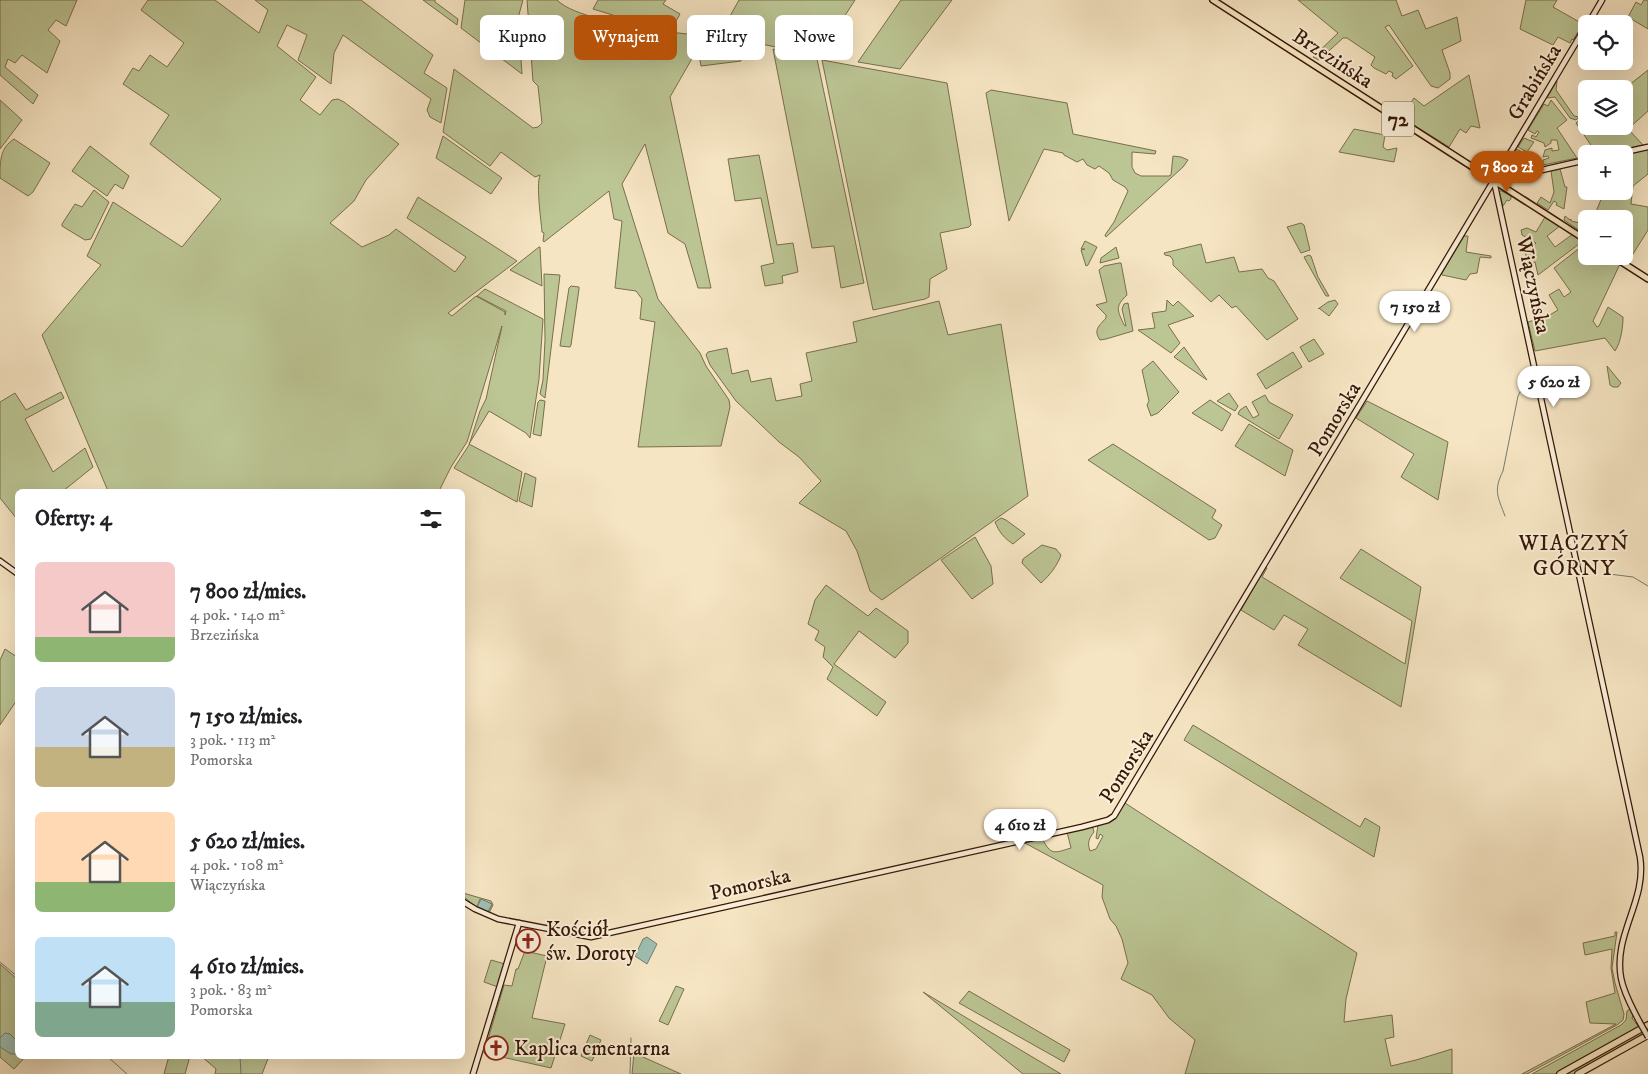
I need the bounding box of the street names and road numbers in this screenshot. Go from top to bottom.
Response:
street label: Brzezińska [1287,23,1378,94]
street label: Grabińska [1502,40,1568,125]
road number: 72 [1382,102,1414,136]
street label: Wiączyńska [1510,233,1556,336]
street label: Pomorska [1303,378,1367,461]
street label: Pomorska [1094,725,1160,808]
street label: Pomorska [707,863,793,907]

